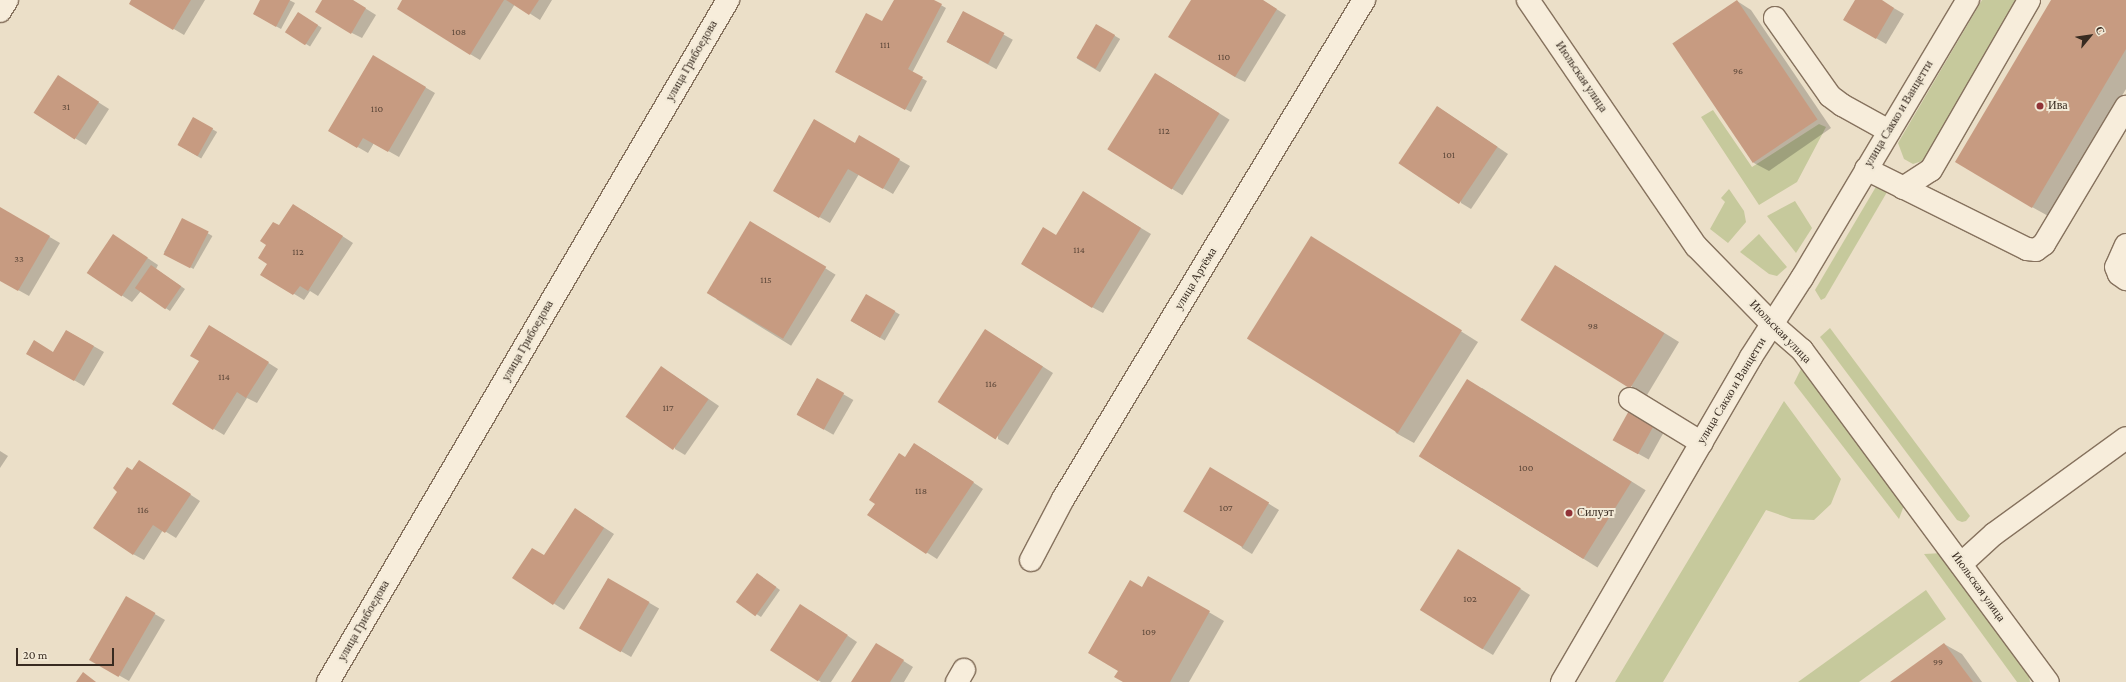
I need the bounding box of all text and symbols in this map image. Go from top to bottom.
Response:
north arrow [2070,16,2110,56]
street label: улица Грибоедова [663,18,721,104]
text: С [2093,24,2108,37]
house number: 108 [452,26,466,38]
house number: 111 [880,39,890,51]
street label: Июльская улица [1552,39,1610,115]
house number: 110 [1218,51,1230,63]
street label: улица Сакко и Ванцетти [1862,58,1936,170]
house number: 96 [1733,65,1743,77]
place label: Ива [2048,99,2068,113]
house number: 31 [62,101,70,113]
marker: Ива [2035,101,2045,111]
house number: 110 [371,103,383,115]
house number: 112 [1158,125,1170,137]
house number: 101 [1443,149,1455,161]
house number: 114 [1073,244,1085,256]
street label: улица Артёма [1172,245,1220,313]
house number: 112 [292,246,304,258]
house number: 33 [14,253,24,265]
house number: 115 [760,274,772,286]
street label: Июльская улица [1746,297,1814,367]
street label: улица Грибоедова [499,298,557,384]
house number: 98 [1588,320,1598,332]
street label: улица Сакко и Ванцетти [1695,335,1769,447]
house number: 114 [218,371,230,383]
house number: 116 [985,378,997,390]
house number: 117 [662,402,674,414]
house number: 100 [1519,462,1533,474]
house number: 118 [915,485,927,497]
house number: 107 [1219,502,1233,514]
house number: 116 [137,504,149,516]
place label: Силуэт [1577,506,1614,520]
marker: Силуэт [1564,508,1574,518]
street label: Июльская улица [1948,549,2008,625]
street label: улица Грибоедова [335,578,393,664]
house number: 102 [1463,593,1477,605]
house number: 109 [1142,626,1156,638]
scale bar [18,640,116,666]
text: 20 m [23,648,47,662]
house number: 99 [1933,656,1943,668]

